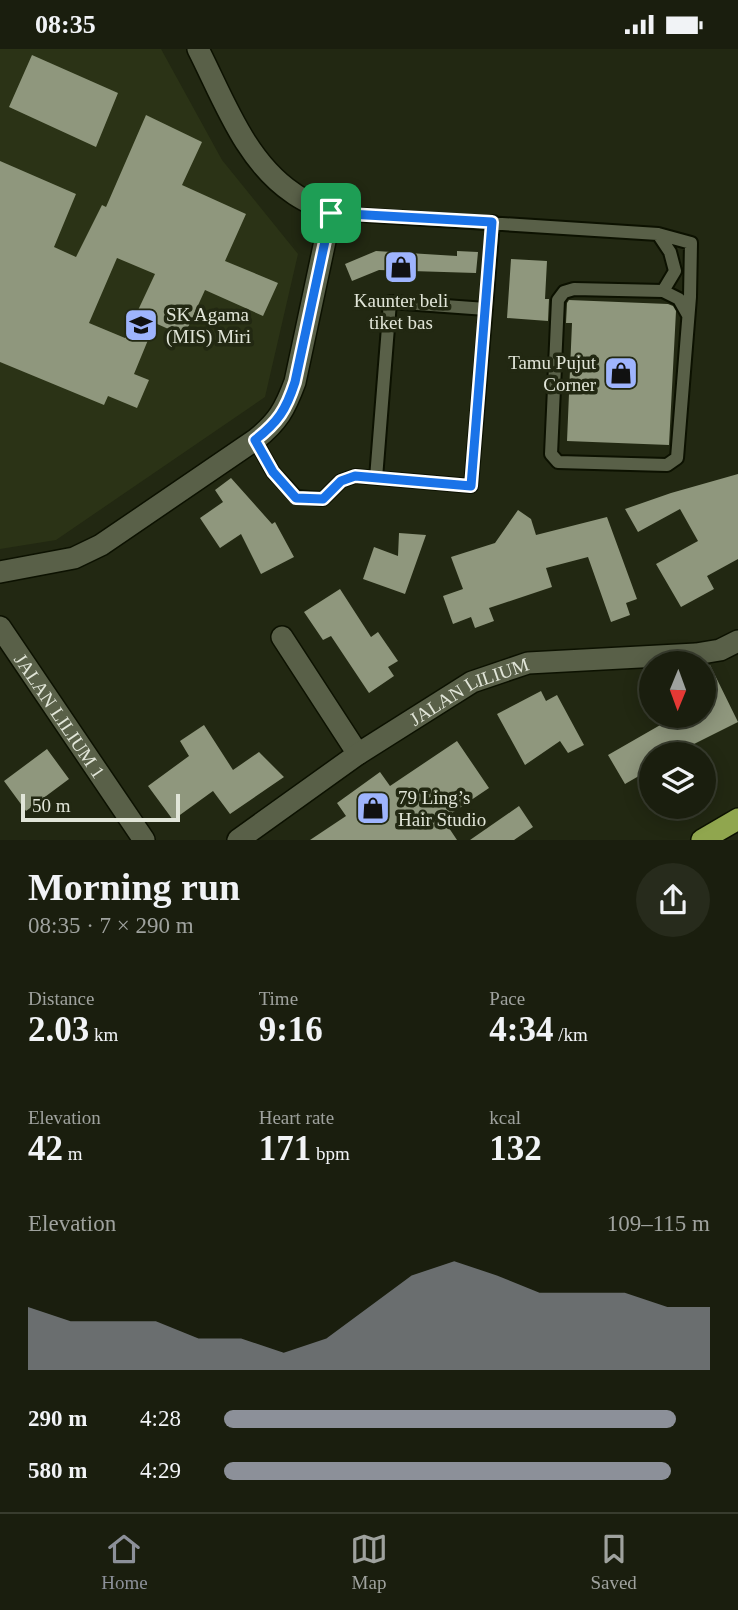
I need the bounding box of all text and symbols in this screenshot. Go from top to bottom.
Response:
text: 08:35 [35,10,96,39]
pin [301,183,361,243]
icon: arrive [312,194,350,232]
shop icon: Kaunter beli tiket bas [382,248,420,286]
place label: Kaunter beli tiket bas [354,290,448,333]
place label: SK Agama (MIS) Miri [166,304,251,348]
school or university icon: SK Agama (MIS) Miri [122,306,160,344]
place label: Tamu Pujut Corner [508,352,597,395]
shop icon: Tamu Pujut Corner [602,354,640,392]
street label: JALAN LILIUM 1 [10,650,109,782]
north arrow [639,651,716,728]
map controls [639,651,716,819]
street label: JALAN LILIUM [406,653,532,730]
button: layers [639,742,716,819]
place label: 79 Ling’s Hair Studio [398,787,486,830]
shop icon: 79 Ling’s Hair Studio [354,789,392,827]
scale bar [21,791,180,823]
text: 50 m [32,795,71,816]
button: share [636,863,710,937]
text: Morning run [28,866,240,908]
text: 08:35 · 7 × 290 m [28,913,194,938]
text: Distance [28,988,94,1009]
text: Time [259,988,298,1009]
text: Pace [489,988,525,1009]
text: 2.03 [28,1010,89,1049]
text: 9:16 [259,1010,323,1049]
text: 4:34 [489,1010,553,1049]
text: km [89,1024,118,1045]
text: /km [553,1024,588,1045]
text: Elevation [28,1107,101,1128]
text: Heart rate [259,1107,334,1128]
text: kcal [489,1107,521,1128]
text: 42 [28,1129,63,1168]
text: 171 [259,1129,311,1168]
text: 132 [489,1129,542,1168]
text: m [63,1143,83,1164]
text: bpm [311,1143,350,1164]
text: Elevation [28,1211,116,1236]
text: 109–115 m [607,1211,710,1236]
text: 290 m [28,1406,87,1431]
text: 4:28 [140,1406,181,1431]
text: 580 m [28,1458,87,1483]
text: 4:29 [140,1458,181,1483]
tab: Home [101,1530,148,1594]
tab: Map [350,1530,388,1594]
tab: Saved [590,1530,637,1594]

